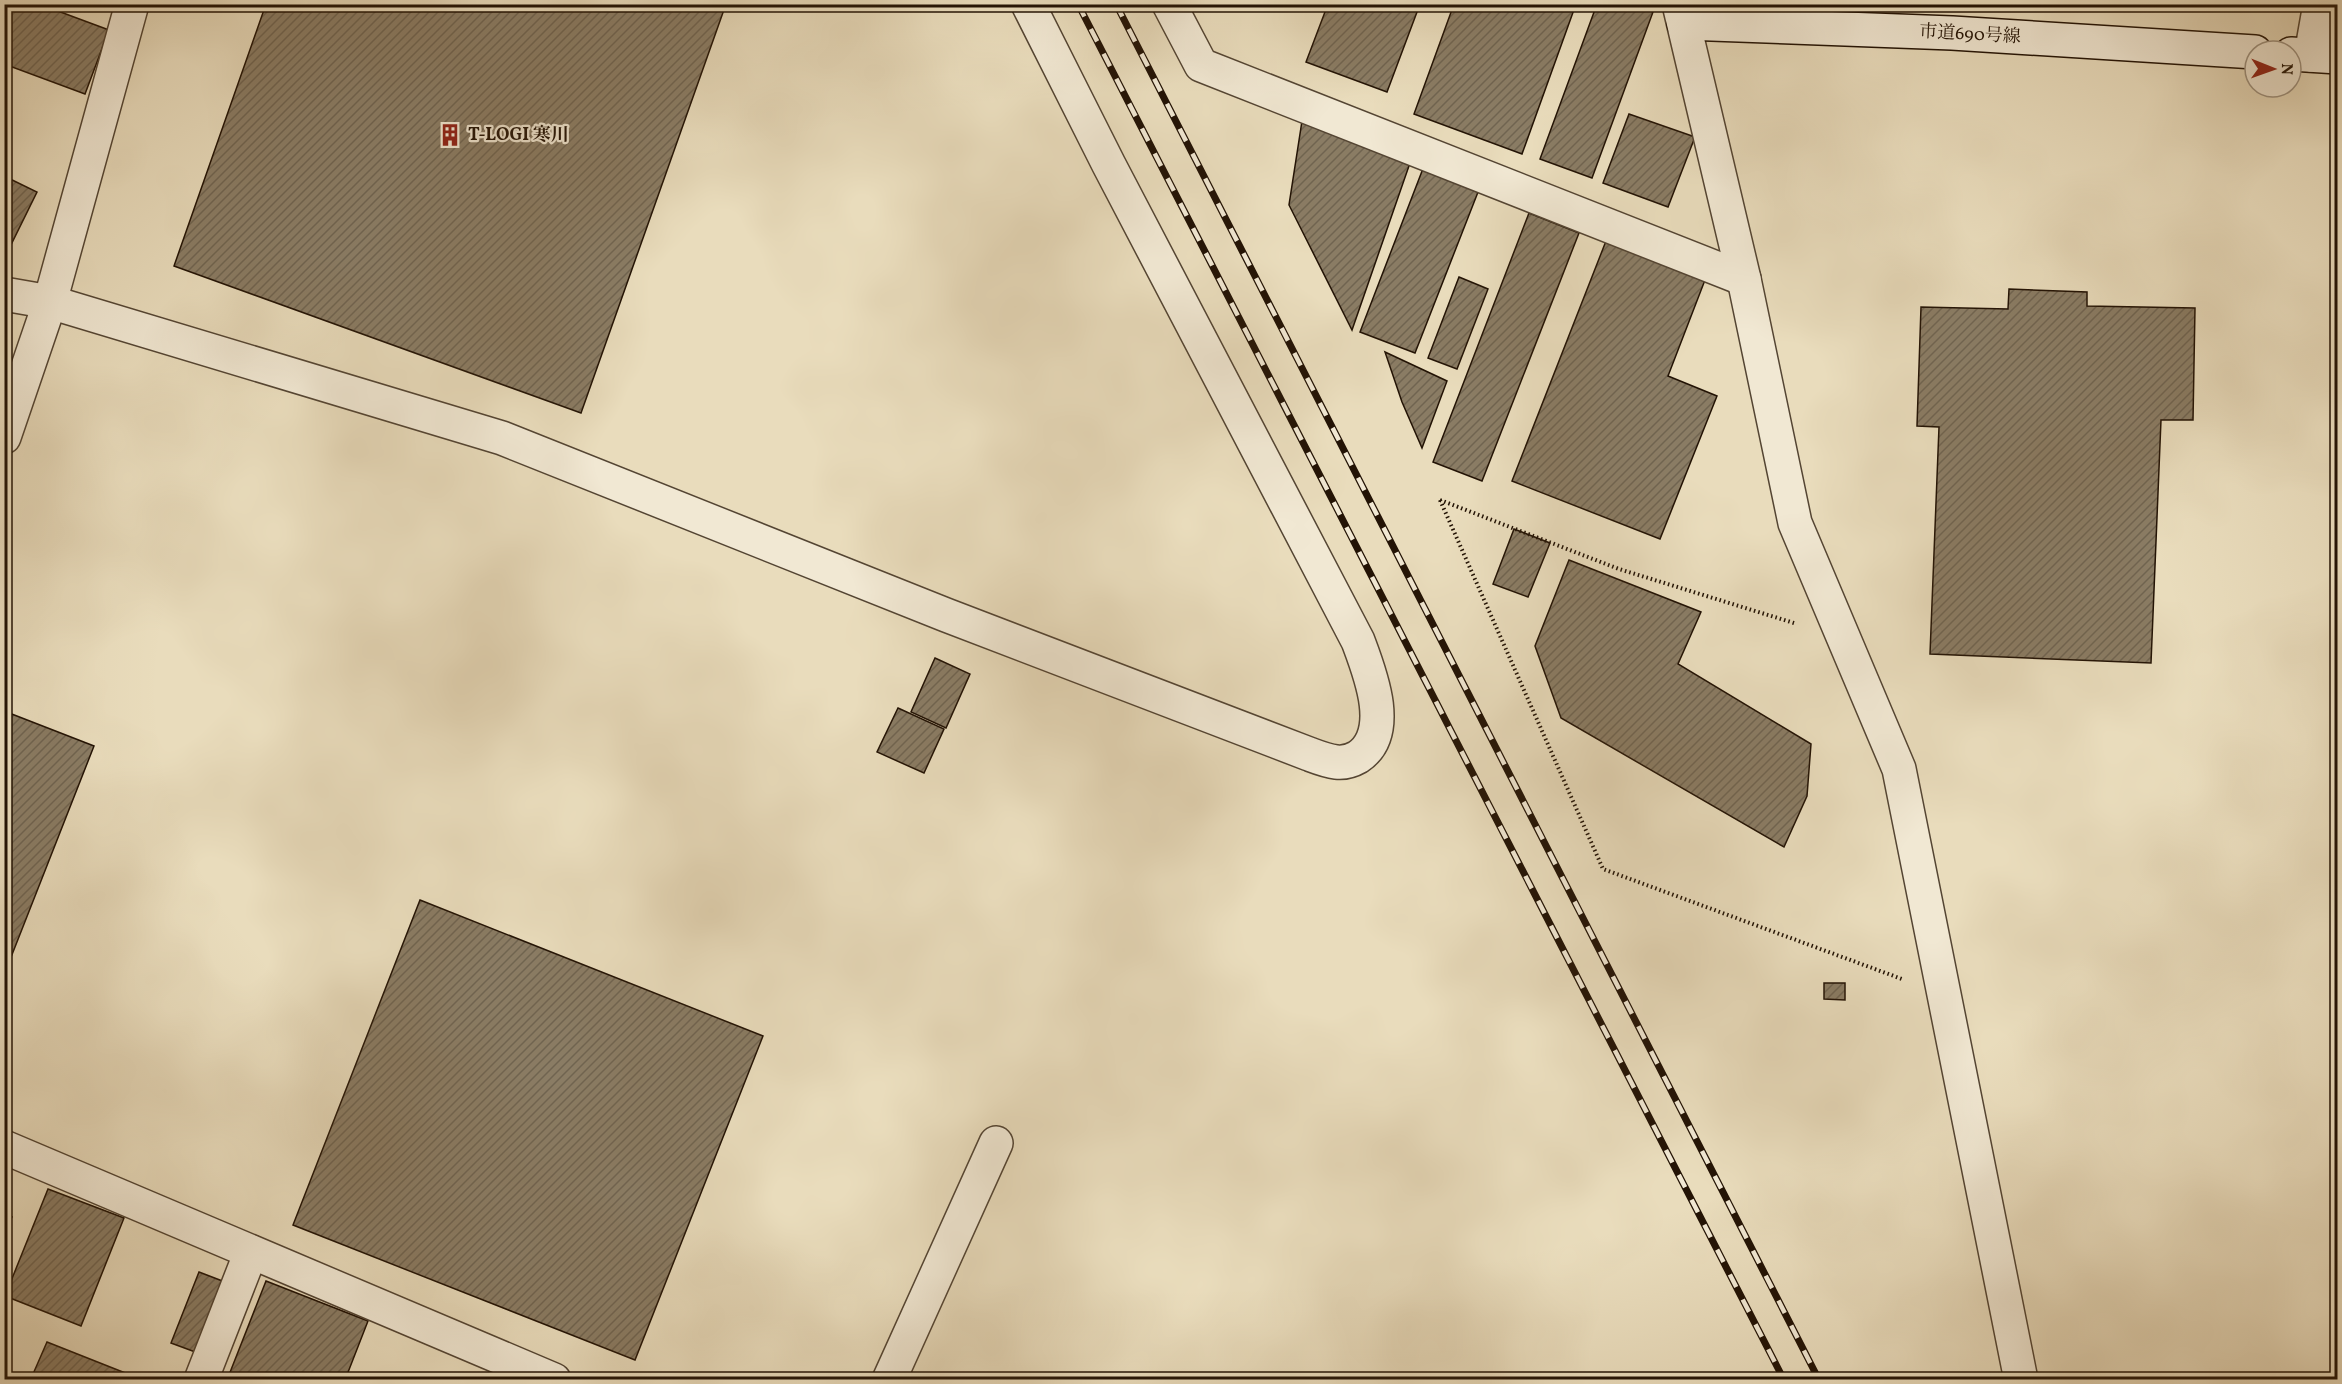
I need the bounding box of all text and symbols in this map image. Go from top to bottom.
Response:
street label: 市道690号線 [1919,20,2021,50]
north arrow [2243,39,2303,99]
text: N [2275,63,2297,76]
building icon: T-LOGI 寒川 [437,122,463,148]
place label: T-LOGI 寒川 [468,123,569,148]

